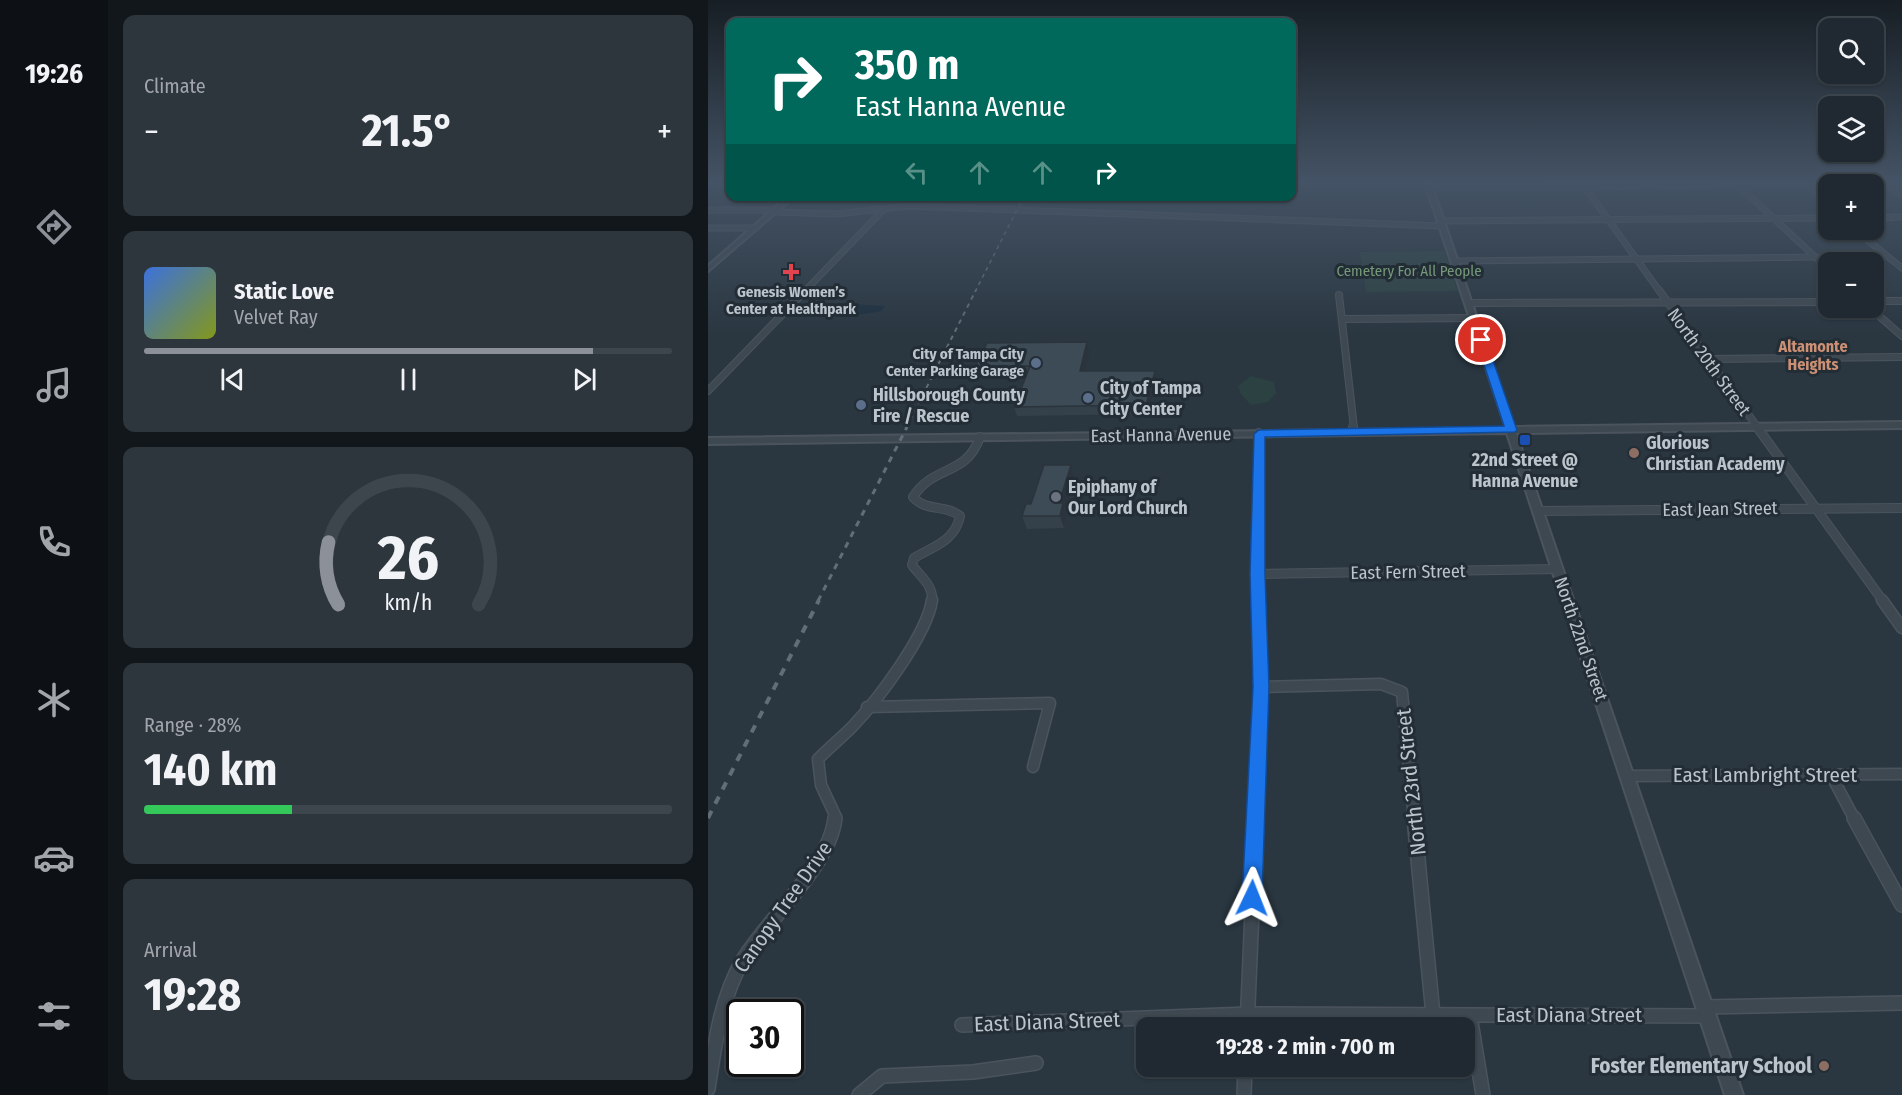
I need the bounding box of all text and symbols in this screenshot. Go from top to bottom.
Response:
map controls [1818,18,1884,318]
button: search [1818,18,1884,84]
text: 350 m [855,40,959,90]
icon: right [756,42,834,120]
text: 19:26 [25,58,83,90]
text: Climate [144,74,206,98]
text: East Hanna Avenue [855,91,1066,123]
button: layers [1818,96,1884,162]
text: 21.5° [362,104,454,158]
text: − [144,112,159,152]
text: + [657,112,672,152]
icon: left [900,156,933,189]
icon: ahead [963,156,996,189]
icon: ahead [1026,156,1059,189]
icon: right [1089,156,1122,189]
button: + [1818,174,1884,240]
icon: directions [33,206,75,248]
button: − [1818,252,1884,318]
park label: Cemetery For All People [1336,262,1482,280]
marker: Genesis Women’s Center at Healthpark [782,263,800,281]
text: Static Love [234,278,334,305]
place label: Genesis Women’s Center at Healthpark [726,283,856,318]
street label: North 20th Street [1663,304,1755,420]
text: Velvet Ray [234,305,318,329]
pin [1455,314,1506,365]
icon: arrive [1464,323,1497,356]
district label: Altamonte Heights [1777,337,1848,374]
place label: City of Tampa City Center Parking Garage [886,345,1025,380]
marker: City of Tampa City Center Parking Garage [1029,356,1043,370]
icon: previous [216,363,249,396]
icon: pause [392,363,425,396]
icon: next [568,363,601,396]
icon: music [33,364,75,406]
place label: City of Tampa City Center [1100,377,1201,420]
place label: Hillsborough County Fire / Rescue [873,384,1025,427]
marker: City of Tampa City Center [1081,391,1095,405]
marker: Hillsborough County Fire / Rescue [854,398,868,412]
street label: East Hanna Avenue [1091,423,1232,447]
place label: Glorious Christian Academy [1646,432,1785,475]
marker: 22nd Street @ Hanna Avenue [1518,433,1532,447]
marker: Glorious Christian Academy [1627,446,1641,460]
place label: 22nd Street @ Hanna Avenue [1471,449,1578,492]
place label: Epiphany of Our Lord Church [1068,476,1188,519]
marker: Epiphany of Our Lord Church [1049,490,1063,504]
street label: East Jean Street [1662,497,1778,521]
icon: phone [33,521,75,563]
text: 26 [376,521,439,596]
street label: East Fern Street [1350,560,1466,584]
street label: North 22nd Street [1549,574,1613,704]
text: km/h [384,590,432,616]
icon: climate [33,679,75,721]
street label: North 23rd Street [1390,707,1432,857]
text: Range · 28% [144,713,241,737]
text: 140 km [144,743,277,797]
street label: East Lambright Street [1673,762,1857,788]
street label: Canopy Tree Drive [728,836,838,978]
icon: car [33,837,75,879]
position arrow [1220,866,1284,930]
text: Arrival [144,938,197,962]
text: 19:28 [144,968,241,1022]
icon: filters [33,995,75,1037]
speed limit sign: 30 [726,999,804,1077]
street label: East Diana Street [1496,1002,1642,1028]
street label: East Diana Street [973,1006,1121,1038]
text: 19:28 · 2 min · 700 m [1216,1033,1395,1060]
place label: Foster Elementary School [1591,1053,1812,1079]
marker: Foster Elementary School [1817,1059,1831,1073]

